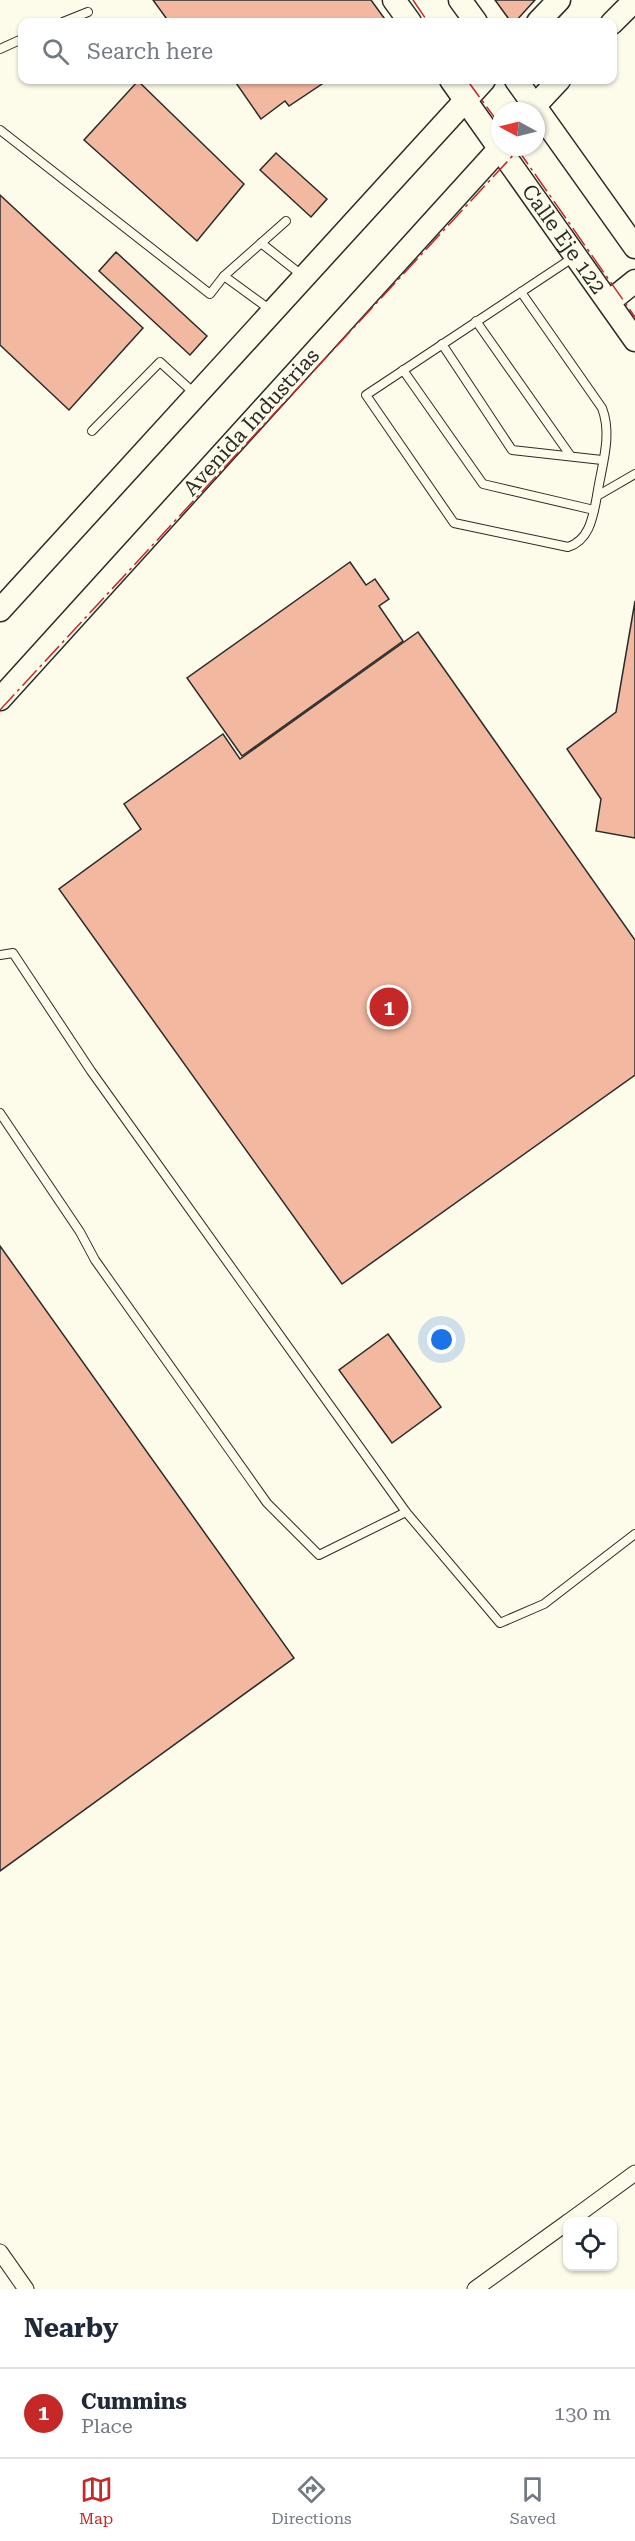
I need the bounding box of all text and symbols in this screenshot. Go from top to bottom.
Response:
search box [18,18,617,84]
icon: search [39,35,72,68]
text: Search here [87,39,213,64]
north arrow [491,102,545,156]
street label: Calle Eje 122 [517,180,610,298]
street label: Avenida Industrias [179,344,324,501]
pin: 1 [370,984,408,1030]
your location [427,1325,456,1354]
map controls [563,2217,617,2271]
button: locate [563,2217,617,2271]
text: Nearby [24,2313,118,2343]
text: Cummins [81,2389,187,2414]
text: 1 [38,2401,49,2425]
text: 130 m [554,2401,611,2425]
text: Place [81,2414,133,2438]
tab: Map [79,2473,113,2528]
tab: Directions [271,2473,352,2528]
tab: Saved [510,2473,556,2528]

